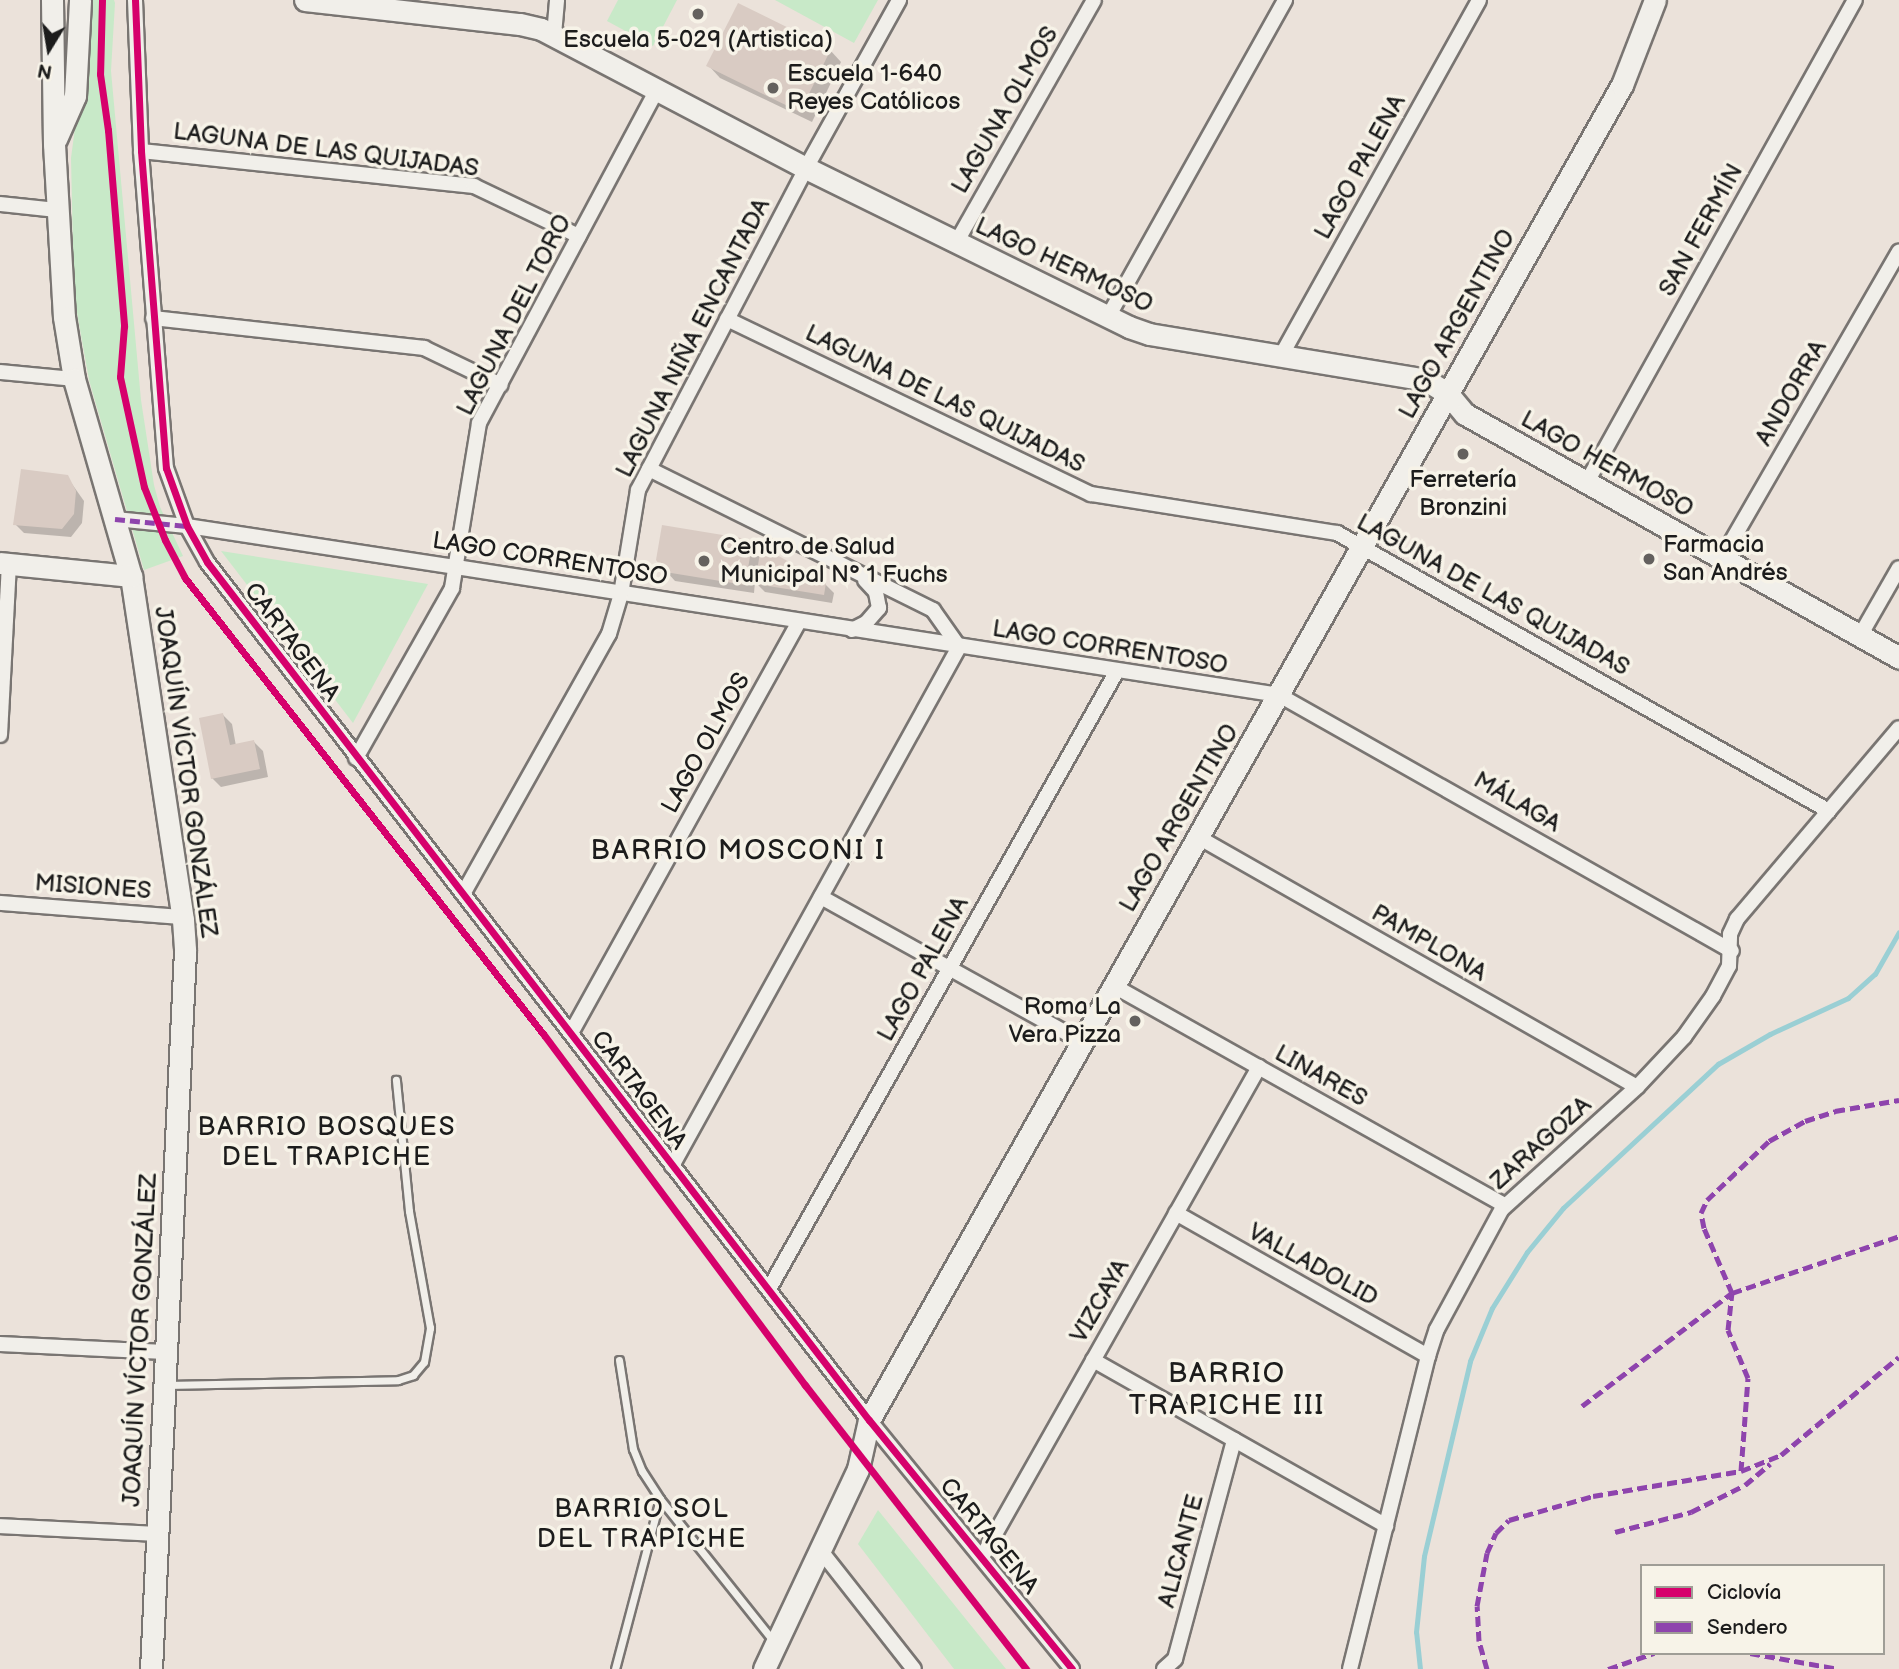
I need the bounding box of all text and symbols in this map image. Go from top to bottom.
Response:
marker: Escuela 5-029 (Artistica) [690,6,706,22]
north arrow [14,14,84,84]
street label: LAGUNA OLMOS [946,21,1064,199]
place label: Escuela 5-029 (Artistica) [563,26,833,54]
text: N [36,57,54,83]
place label: Escuela 1-640 Reyes Católicos [787,60,960,116]
marker: Escuela 1-640 Reyes Católicos [765,80,781,96]
street label: LAGO PALENA [1308,90,1412,244]
street label: LAGUNA DE LAS QUIJADAS [172,117,480,183]
street label: SAN FERMÍN [1653,159,1749,301]
street label: LAGUNA NIÑA ENCANTADA [610,194,776,482]
street label: LAGUNA DEL TORO [451,209,577,421]
street label: LAGO HERMOSO [971,211,1157,319]
street label: LAGO ARGENTINO [1393,224,1521,424]
street label: LAGUNA DE LAS QUIJADAS [800,319,1090,479]
street label: ANDORRA [1749,335,1833,451]
street label: LAGO HERMOSO [1516,405,1698,523]
marker: Ferretería Bronzini [1455,446,1471,462]
place label: Ferretería Bronzini [1409,466,1517,522]
street label: LAGUNA DE LAS QUIJADAS [1352,508,1634,682]
street label: LAGO CORRENTOSO [430,526,670,592]
place label: Farmacia San Andrés [1663,531,1788,587]
place label: Centro de Salud Municipal N° 1 Fuchs [720,533,948,589]
marker: Centro de Salud Municipal N° 1 Fuchs [694,551,714,571]
marker: Farmacia San Andrés [1641,551,1657,567]
street label: CARTAGENA [238,577,346,707]
street label: JOAQUÍN VÍCTOR GONZÁLEZ [148,604,224,940]
street label: LAGO CORRENTOSO [990,614,1230,680]
street label: LAGO OLMOS [656,668,756,818]
street label: LAGO ARGENTINO [1113,719,1245,917]
street label: MÁLAGA [1468,766,1566,838]
district label: BARRIO MOSCONI I [592,834,884,868]
street label: MISIONES [34,869,152,905]
street label: LAGO PALENA [871,892,975,1046]
street label: PAMPLONA [1366,899,1492,987]
place label: Roma La Vera Pizza [1009,993,1121,1049]
marker: Roma La Vera Pizza [1127,1013,1143,1029]
street label: CARTAGENA [585,1025,693,1155]
street label: LINARES [1270,1039,1372,1113]
street label: ZARAGOZA [1485,1090,1597,1196]
district label: BARRIO BOSQUES DEL TRAPICHE [199,1112,455,1174]
street label: JOAQUÍN VÍCTOR GONZÁLEZ [117,1172,163,1508]
street label: VALLADOLID [1243,1217,1383,1313]
street label: VIZCAYA [1065,1254,1135,1348]
district label: BARRIO TRAPICHE III [1130,1357,1324,1423]
street label: CARTAGENA [933,1472,1045,1600]
street label: ALICANTE [1152,1491,1210,1611]
district label: BARRIO SOL DEL TRAPICHE [538,1494,746,1556]
legend [1640,1564,1885,1655]
text: Ciclovía [1707,1580,1781,1605]
text: Sendero [1707,1615,1788,1640]

